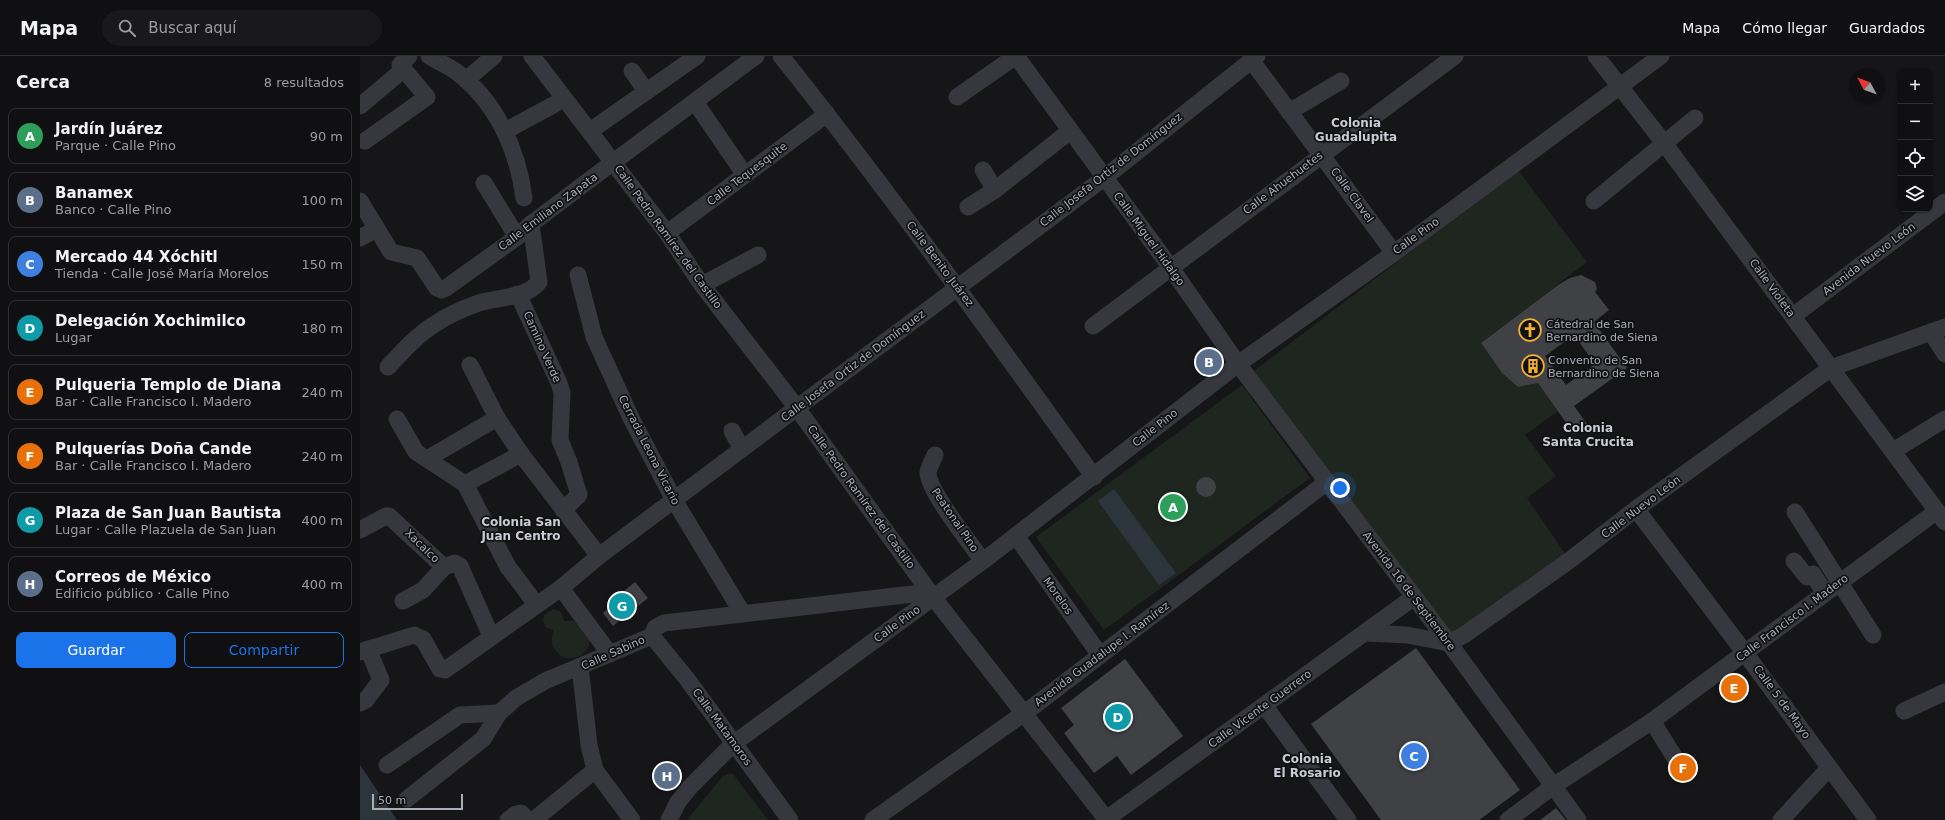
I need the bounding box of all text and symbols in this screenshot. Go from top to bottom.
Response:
search box [102,10,382,46]
text: Mapa [20,17,78,39]
icon: search [116,17,138,39]
text: Buscar aquí [148,19,237,37]
text: Mapa [1682,20,1720,36]
text: Cómo llegar [1742,20,1827,36]
text: Guardados [1849,20,1925,36]
north arrow [1849,68,1885,104]
map controls [1897,68,1933,212]
button: + [1897,68,1933,104]
text: Cerca [16,72,70,92]
text: 8 resultados [264,75,344,90]
button: − [1897,104,1933,140]
street label: Calle Josefa Ortiz de Domínguez [1037,110,1185,230]
district label: Colonia Guadalupita [1315,116,1397,144]
text: Jardín Juárez [55,120,163,138]
text: A [25,129,35,144]
text: 90 m [310,129,343,144]
text: Parque · Calle Pino [55,138,176,153]
street label: Calle Tequesquite [704,139,790,208]
button: locate [1897,140,1933,176]
street label: Calle Ahuehuetes [1241,149,1326,217]
street label: Calle Pedro Ramírez del Castillo [612,163,725,311]
street label: Calle Clavel [1328,165,1376,225]
street label: Calle Emiliano Zapata [496,171,600,253]
button: layers [1897,176,1933,212]
text: Banamex [55,184,133,202]
street label: Calle Miguel Hidalgo [1111,190,1187,289]
text: B [25,193,35,208]
text: 100 m [301,193,343,208]
text: Banco · Calle Pino [55,202,171,217]
street label: Calle Pino [1390,215,1442,257]
street label: Calle Benito Juárez [904,219,976,309]
street label: Avenida Nuevo León [1820,220,1918,298]
text: Mercado 44 Xóchitl [55,248,218,266]
street label: Calle Violeta [1747,256,1797,320]
text: C [25,257,35,272]
text: 150 m [301,257,343,272]
text: Tienda · Calle José María Morelos [55,266,269,281]
street label: Calle Josefa Ortiz de Domínguez [778,307,928,424]
street label: Camino Verde [520,309,564,385]
text: Delegación Xochimilco [55,312,246,330]
church icon: Cátedral de San Bernardino de Siena [1517,317,1543,343]
place label: Cátedral de San Bernardino de Siena [1546,318,1658,344]
text: D [25,321,35,336]
text: 180 m [301,321,343,336]
text: Lugar [55,330,92,345]
pin: B [1196,347,1222,377]
building icon: Convento de San Bernardino de Siena [1520,353,1546,379]
place label: Convento de San Bernardino de Siena [1548,354,1660,380]
text: Pulqueria Templo de Diana [55,376,281,394]
text: E [26,385,34,400]
text: 240 m [301,385,343,400]
street label: Cerrada Leona Vicario [616,393,682,507]
text: Bar · Calle Francisco I. Madero [55,394,251,409]
street label: Calle Pino [1130,406,1180,450]
district label: Colonia Santa Crucita [1542,421,1634,449]
street label: Calle Pedro Ramírez del Castillo [805,423,918,571]
text: Pulquerías Doña Cande [55,440,252,458]
text: F [26,449,34,464]
text: 240 m [301,449,343,464]
text: Bar · Calle Francisco I. Madero [55,458,251,473]
street label: Calle Nuevo León [1599,473,1683,541]
your location [1330,478,1350,498]
street label: Peatonal Pino [929,486,981,555]
pin: A [1160,492,1186,522]
text: Plaza de San Juan Bautista [55,504,281,522]
text: G [25,513,35,528]
text: 400 m [301,513,343,528]
district label: Colonia San Juan Centro [480,515,561,543]
text: Lugar · Calle Plazuela de San Juan [55,522,276,537]
street label: Xacalco [402,526,442,566]
street label: Avenida 16 de Septiembre [1360,529,1458,653]
text: Correos de México [55,568,211,586]
street label: Calle Francisco I. Madero [1733,571,1851,664]
street label: Morelos [1040,575,1076,617]
text: H [25,577,35,592]
text: 400 m [301,577,343,592]
text: Edificio público · Calle Pino [55,586,229,601]
pin: G [609,591,635,621]
street label: Avenida Guadalupe I. Ramírez [1032,599,1172,709]
street label: Calle Pino [871,603,923,645]
button: Guardar [16,632,176,668]
button: Compartir [184,632,344,668]
street label: Calle Sabino [579,633,647,673]
street label: Calle 5 de Mayo [1751,663,1813,742]
street label: Calle Vicente Guerrero [1206,667,1314,751]
pin: E [1721,673,1747,703]
street label: Calle Matamoros [690,686,755,768]
pin: D [1105,702,1131,732]
pin: C [1401,741,1427,771]
district label: Colonia El Rosario [1273,752,1341,780]
pin: F [1670,753,1696,783]
pin: H [654,761,680,791]
scale bar [372,792,463,811]
text: 50 m [378,794,406,807]

